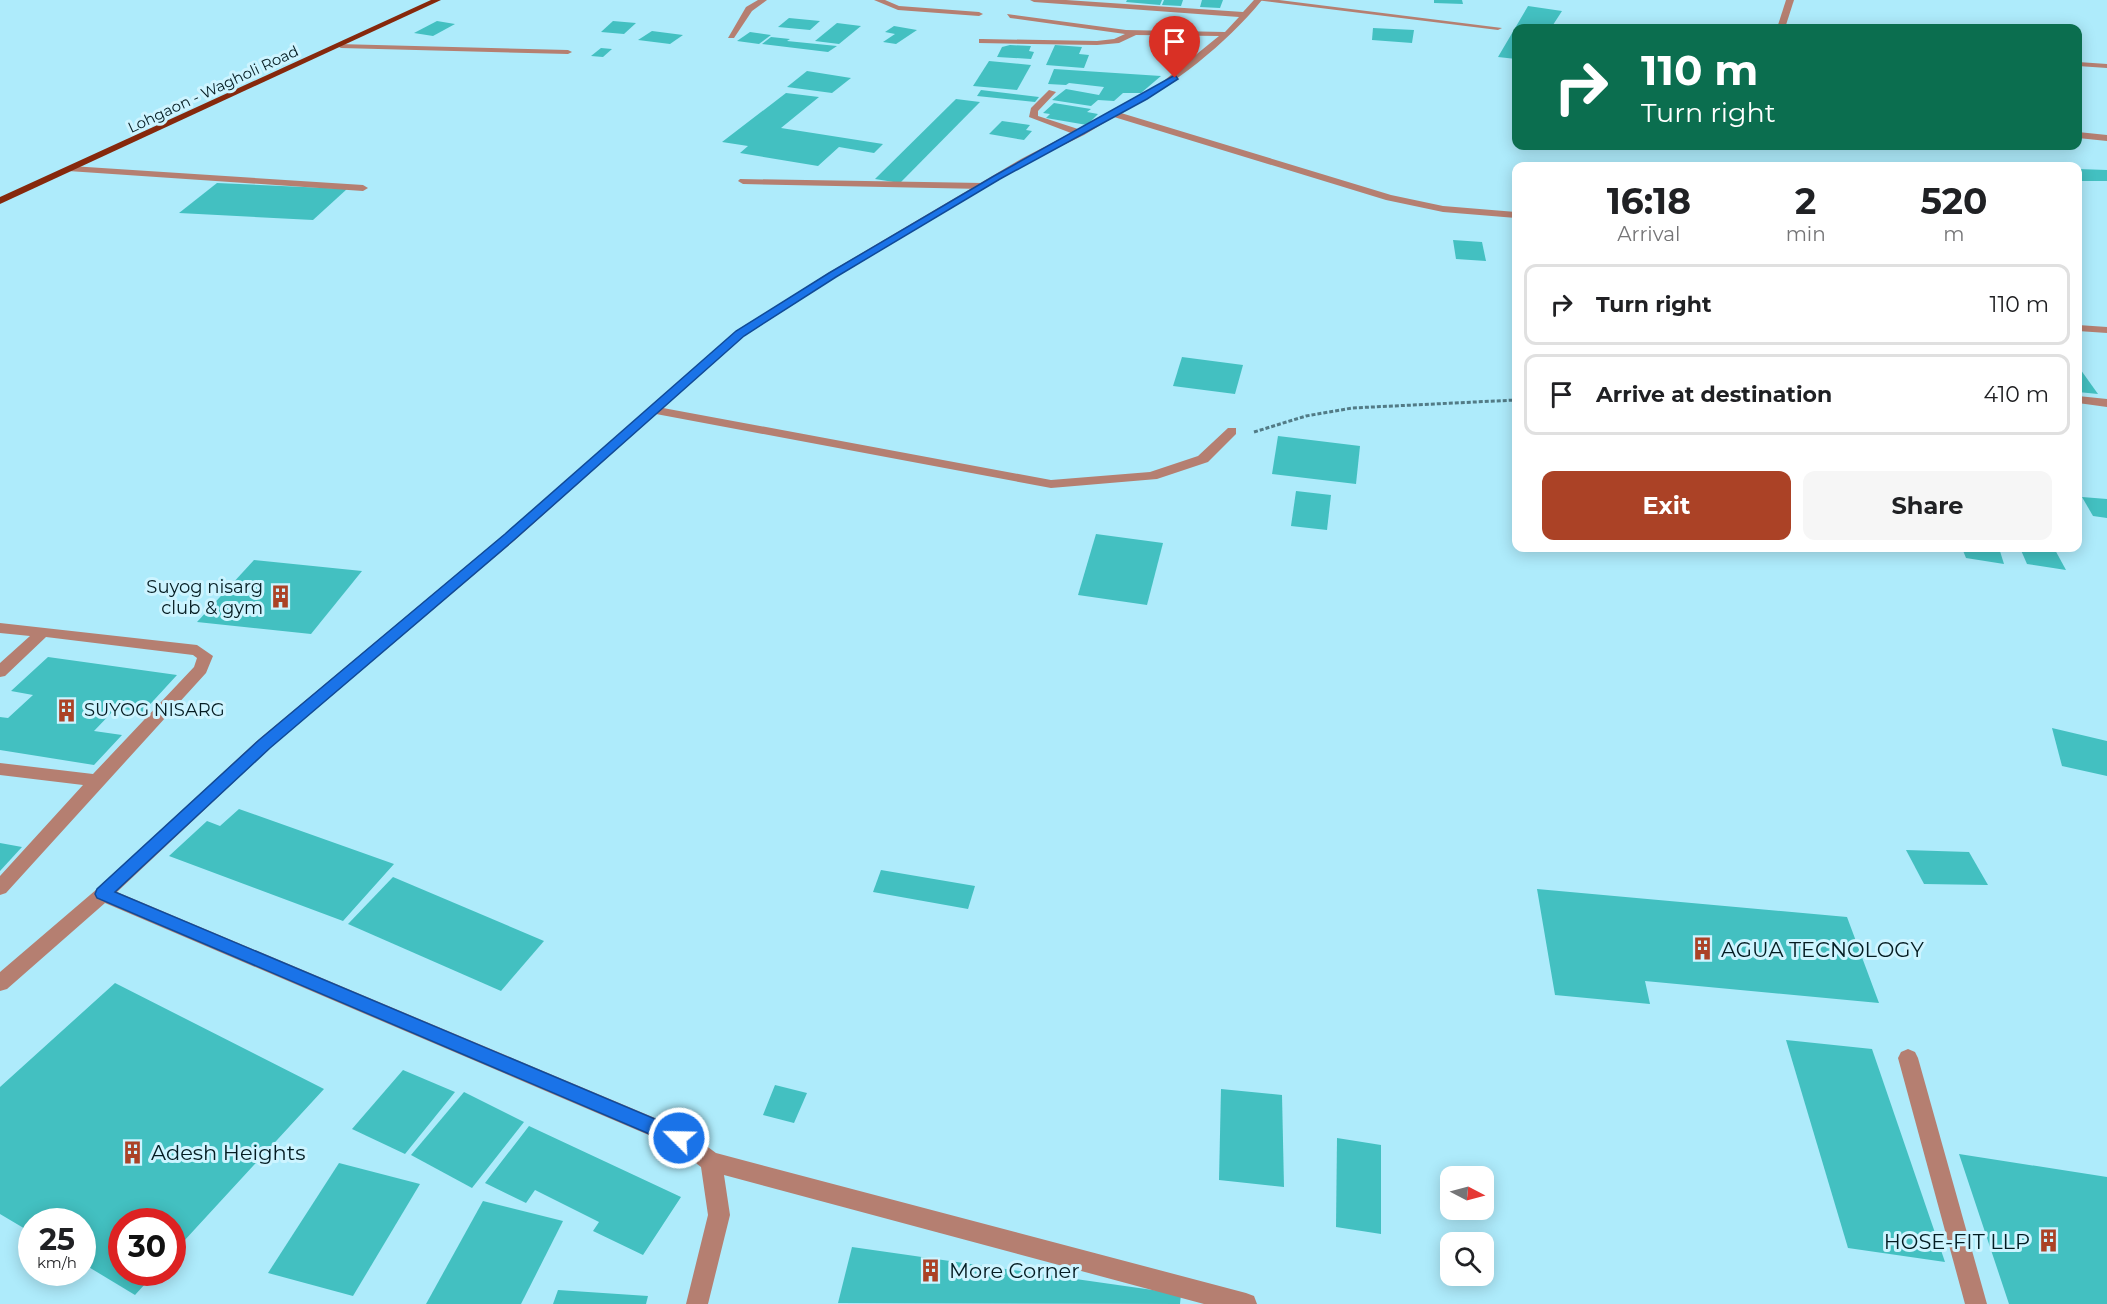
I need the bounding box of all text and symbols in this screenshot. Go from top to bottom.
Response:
pin [1149,16,1200,78]
icon: arrive [1158,25,1191,58]
street label: Lohgaon - Wagholi Road [125,41,301,137]
text: 110 m [1641,44,1758,96]
icon: right [1542,48,1620,126]
text: Turn right [1641,96,1776,129]
text: 16:18 [1607,179,1691,223]
text: 2 [1795,179,1816,223]
text: 520 [1920,179,1987,223]
text: Arrival [1617,222,1680,246]
text: min [1786,222,1826,246]
text: m [1943,222,1964,246]
icon: right [1545,288,1578,321]
text: Turn right [1596,291,1711,318]
text: 110 m [1989,291,2049,318]
icon: arrive [1545,378,1578,411]
text: Arrive at destination [1596,381,1832,408]
text: 410 m [1983,381,2049,408]
button: Exit [1542,471,1791,540]
button: Share [1803,471,2052,540]
place label: Suyog nisarg club & gym [146,576,263,619]
building icon: Suyog nisarg club & gym [268,584,294,610]
building icon: SUYOG NISARG [53,697,79,723]
place label: SUYOG NISARG [84,699,225,721]
building icon: AGUA TECNOLOGY [1690,936,1716,962]
place label: AGUA TECNOLOGY [1721,937,1925,962]
position arrow [647,1106,711,1170]
building icon: Adesh Heights [120,1139,146,1165]
place label: Adesh Heights [151,1140,306,1165]
north arrow [1440,1166,1494,1220]
map controls [1440,1166,1494,1286]
speed limit sign: 30 [108,1208,186,1286]
text: 25 [39,1221,75,1258]
building icon: HOSE-FIT LLP [2035,1228,2061,1254]
place label: HOSE-FIT LLP [1884,1229,2030,1254]
button: search [1440,1232,1494,1286]
text: km/h [37,1253,77,1272]
building icon: More Corner [918,1257,944,1283]
place label: More Corner [949,1258,1080,1283]

